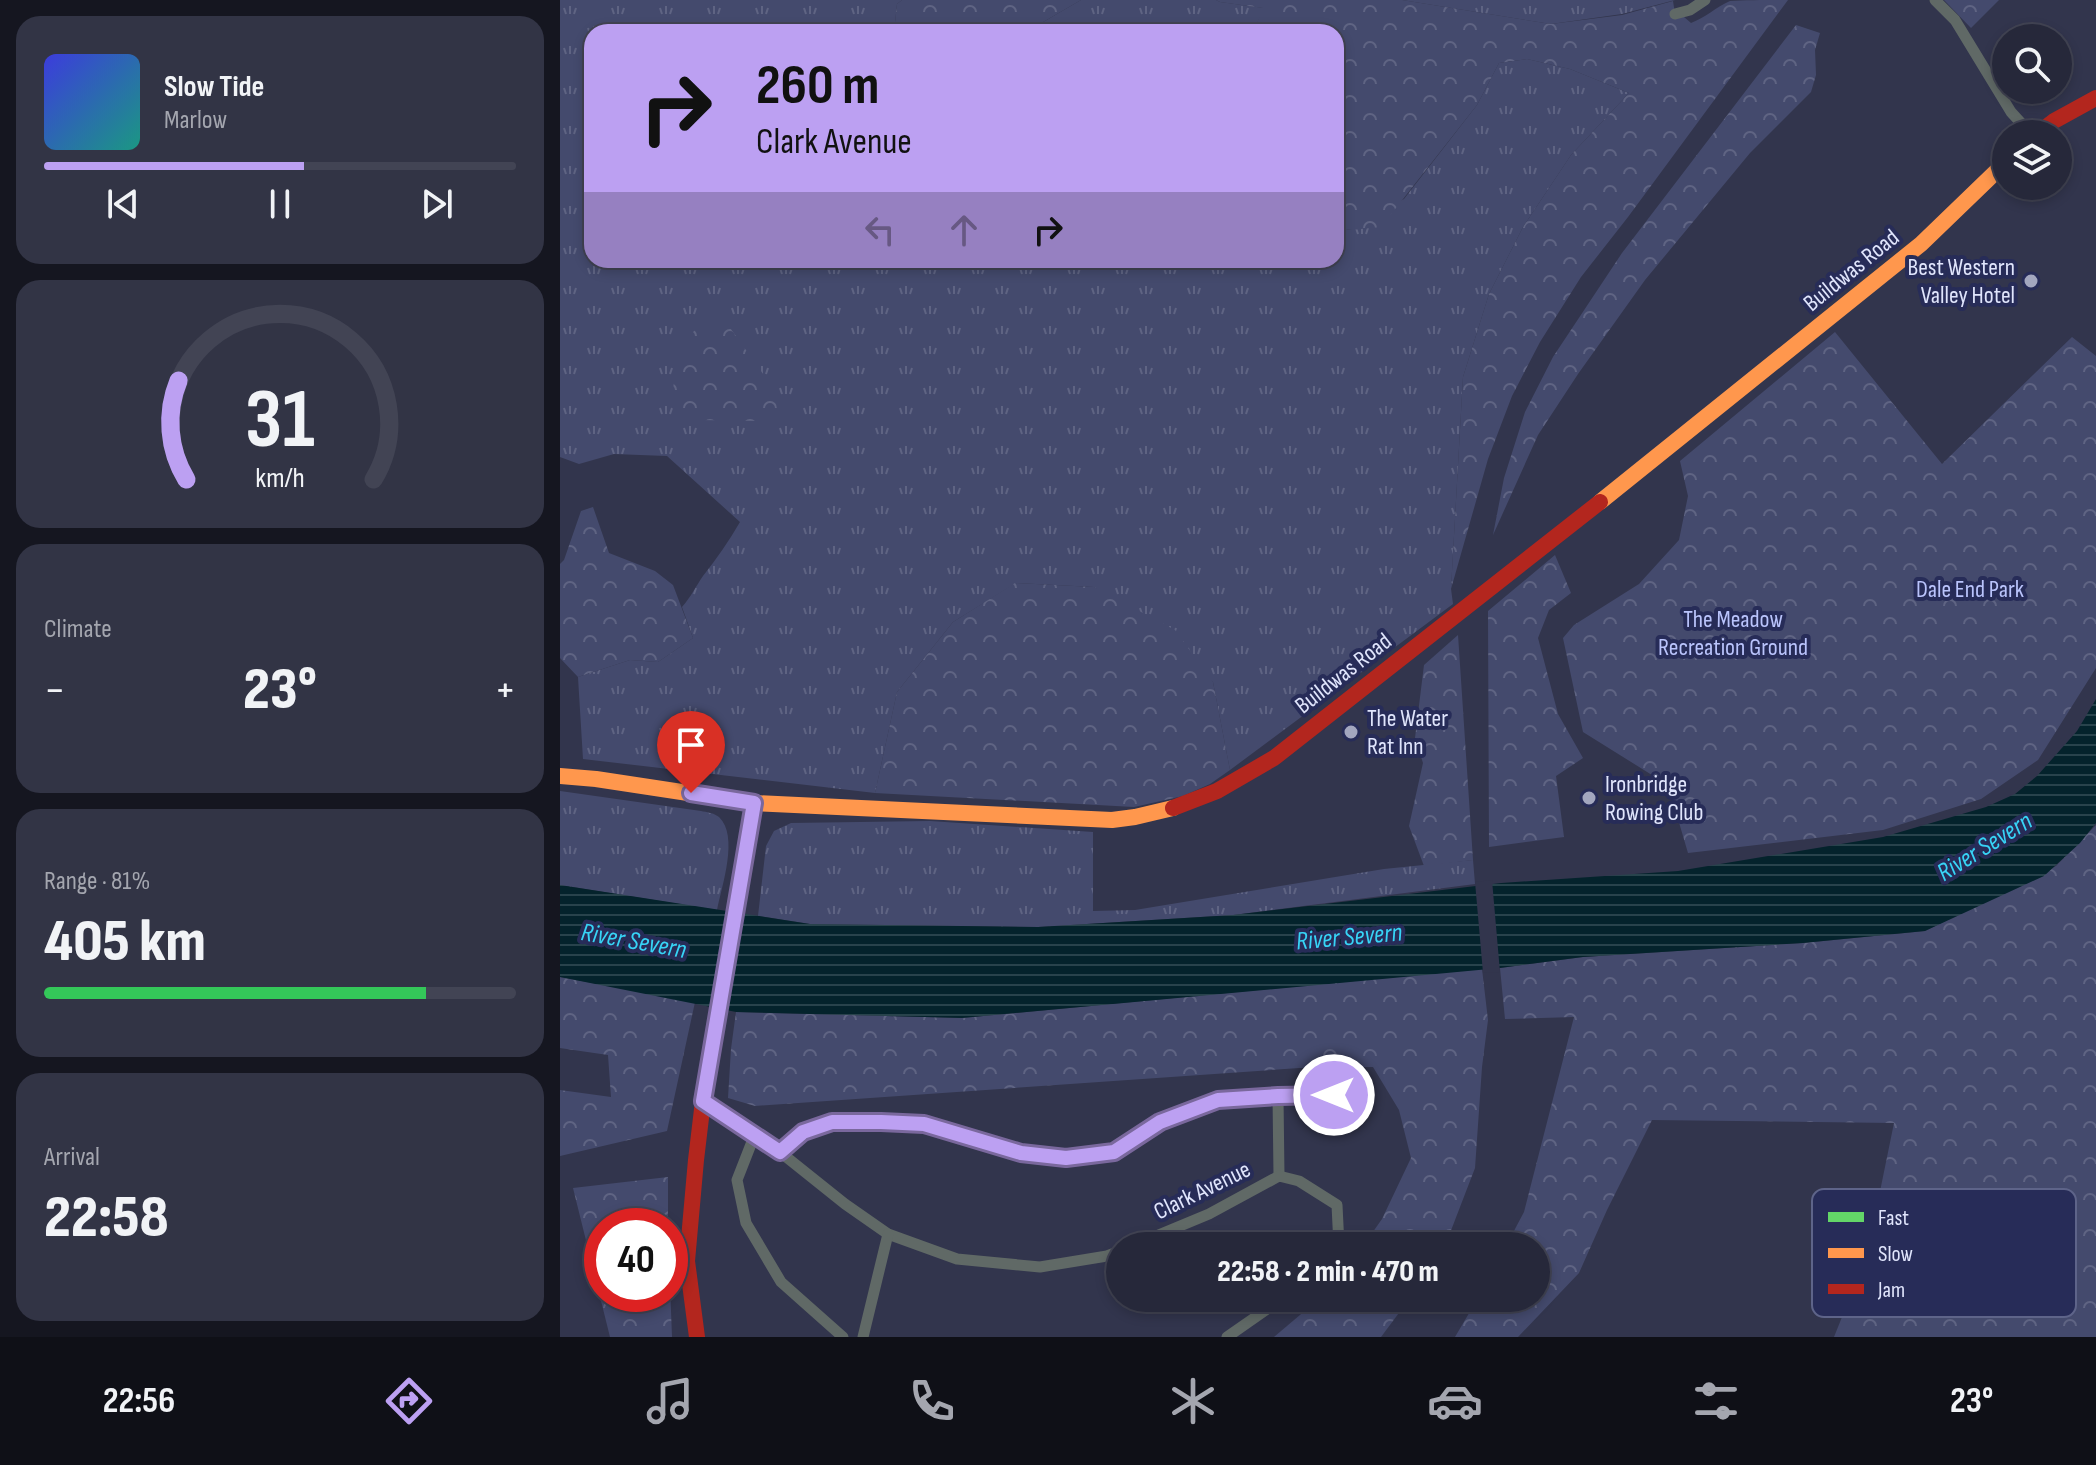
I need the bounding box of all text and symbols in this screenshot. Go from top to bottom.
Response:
map controls [1992,24,2072,200]
button: search [1992,24,2072,104]
text: 260 m [756,53,879,120]
icon: right [624,56,728,160]
text: Slow Tide [164,69,264,105]
text: Marlow [164,105,227,136]
button: layers [1992,120,2072,200]
text: Clark Avenue [756,121,912,164]
icon: previous [101,182,145,226]
icon: pause [258,182,302,226]
icon: next [415,182,459,226]
icon: left [858,208,902,252]
icon: ahead [942,208,986,252]
icon: right [1026,208,1070,252]
street label: Buildwas Road [1798,223,1905,318]
place label: Best Western Valley Hotel [1908,253,2015,310]
marker: Best Western Valley Hotel [2022,272,2040,290]
text: 31 [245,371,315,471]
text: km/h [255,461,305,496]
park label: Dale End Park [1916,575,2024,604]
park label: The Meadow Recreation Ground [1658,605,1808,662]
text: Climate [44,614,112,645]
street label: Buildwas Road [1289,627,1397,720]
text: 23° [243,654,317,726]
text: − [44,664,66,717]
text: + [494,664,516,717]
place label: The Water Rat Inn [1367,704,1448,761]
pin [657,711,725,793]
icon: arrive [669,723,713,767]
marker: The Water Rat Inn [1342,723,1360,741]
place label: Ironbridge Rowing Club [1605,770,1703,827]
marker: Ironbridge Rowing Club [1580,789,1598,807]
water label: River Severn [1931,806,2038,889]
text: Range · 81% [44,866,150,897]
text: 405 km [44,906,206,978]
water label: River Severn [579,917,689,966]
water label: River Severn [1295,917,1404,958]
position arrow [1292,1053,1376,1137]
text: Arrival [44,1142,100,1173]
street label: Clark Avenue [1149,1155,1255,1226]
text: 22:58 [44,1182,169,1254]
legend [1812,1189,2076,1317]
text: Fast [1878,1205,1909,1232]
speed limit sign: 40 [584,1208,688,1312]
text: Slow [1878,1241,1913,1268]
text: 22:58 · 2 min · 470 m [1217,1254,1439,1290]
text: Jam [1877,1277,1905,1304]
icon: directions [381,1373,437,1429]
icon: music [642,1373,698,1429]
icon: phone [904,1373,960,1429]
icon: climate [1165,1373,1221,1429]
icon: car [1427,1373,1483,1429]
icon: filters [1688,1373,1744,1429]
text: 22:56 [103,1380,175,1423]
text: 23° [1950,1380,1993,1423]

